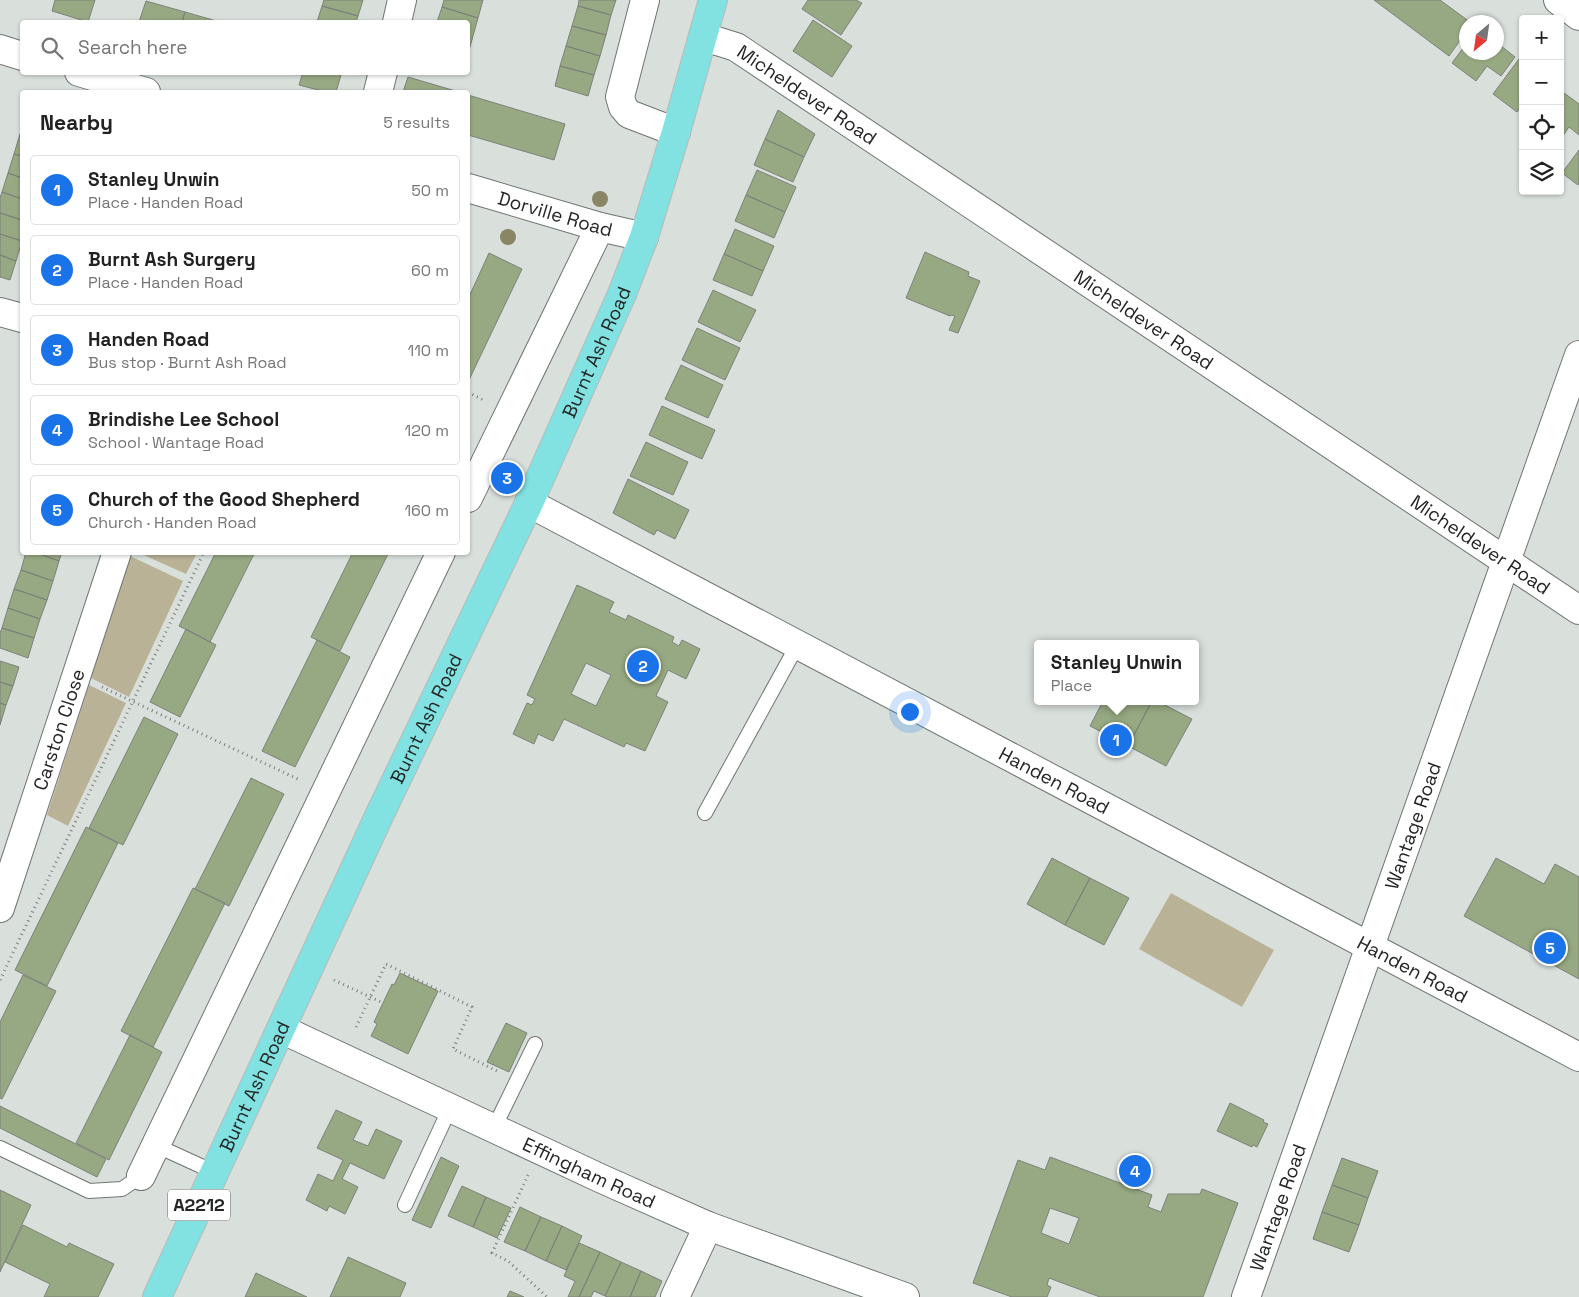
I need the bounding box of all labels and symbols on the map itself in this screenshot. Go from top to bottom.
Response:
north arrow [1459,15,1504,60]
street label: Micheldever Road [732,39,882,151]
street label: Dorville Road [495,185,615,242]
street label: Micheldever Road [1069,264,1218,375]
street label: Burnt Ash Road [556,283,637,422]
pin: 3 [491,459,523,497]
street label: Micheldever Road [1406,489,1555,600]
pin: 2 [627,647,659,685]
street label: Burnt Ash Road [384,649,468,788]
street label: Carston Close [28,666,91,794]
your location [897,699,923,725]
pin: 1 [1100,721,1132,759]
street label: Handen Road [994,741,1114,820]
street label: Wantage Road [1379,759,1447,893]
pin: 5 [1534,929,1566,967]
street label: Handen Road [1353,930,1472,1009]
street label: Burnt Ash Road [214,1017,296,1156]
street label: Effingham Road [518,1132,659,1214]
street label: Wantage Road [1244,1141,1312,1275]
pin: 4 [1119,1152,1151,1190]
road number: A2212 [168,1190,230,1220]

